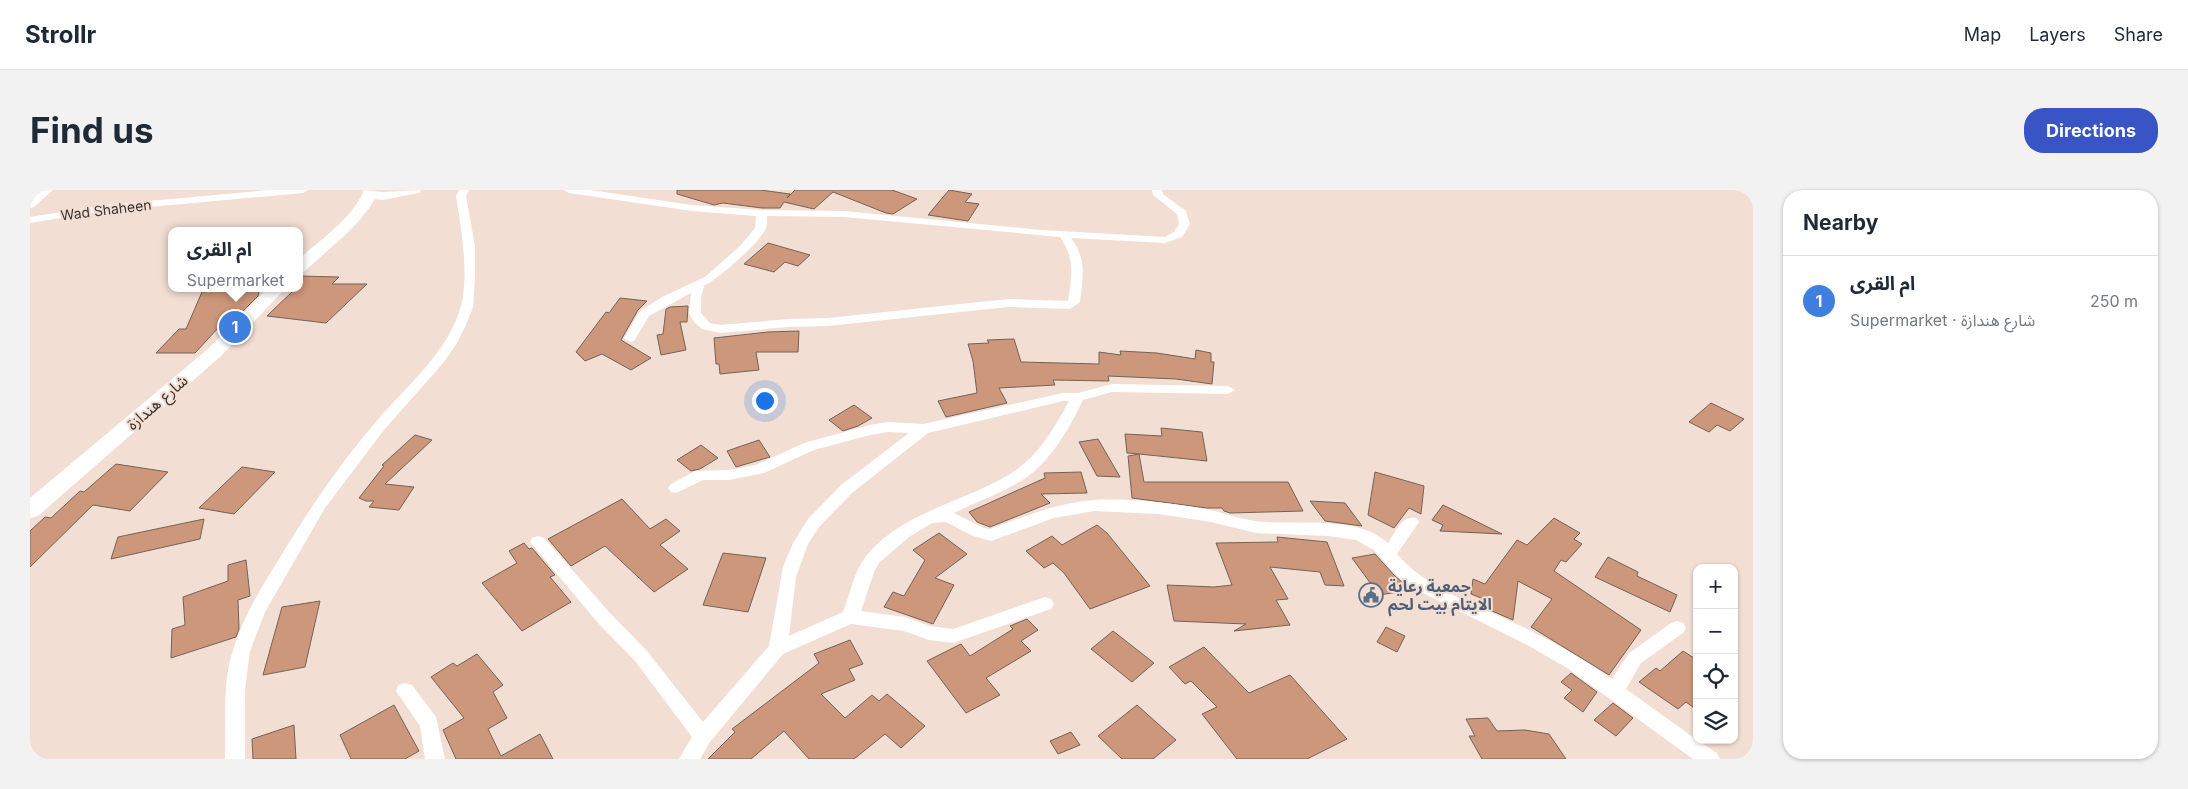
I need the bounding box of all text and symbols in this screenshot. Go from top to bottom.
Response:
text: Strollr [25,20,96,49]
text: Map [1964,24,2001,45]
text: Layers [2029,24,2086,45]
text: Share [2114,24,2163,45]
button: Directions [2024,108,2158,153]
text: Find us [30,109,154,151]
street label: Wad Shaheen [60,195,152,224]
text: Nearby [1803,210,1878,235]
popup [168,227,303,292]
text: ام القرى [187,238,252,261]
text: Supermarket [187,270,284,290]
text: ام القرى [1850,272,1915,295]
text: 1 [1816,291,1822,311]
text: 250 m [2090,291,2138,311]
pin: 1 [219,308,251,346]
text: Supermarket · شارع هندازة [1850,310,2035,330]
street label: شارع هندازة [122,370,194,436]
your location [752,388,778,414]
map controls [1693,564,1738,744]
button: + [1693,564,1738,609]
place label: جمعية رعاية الايتام بيت لحم [1388,576,1492,617]
public building icon: جمعية رعاية الايتام بيت لحم [1358,582,1384,608]
button: − [1693,609,1738,654]
button: locate [1693,654,1738,699]
button: layers [1693,699,1738,744]

